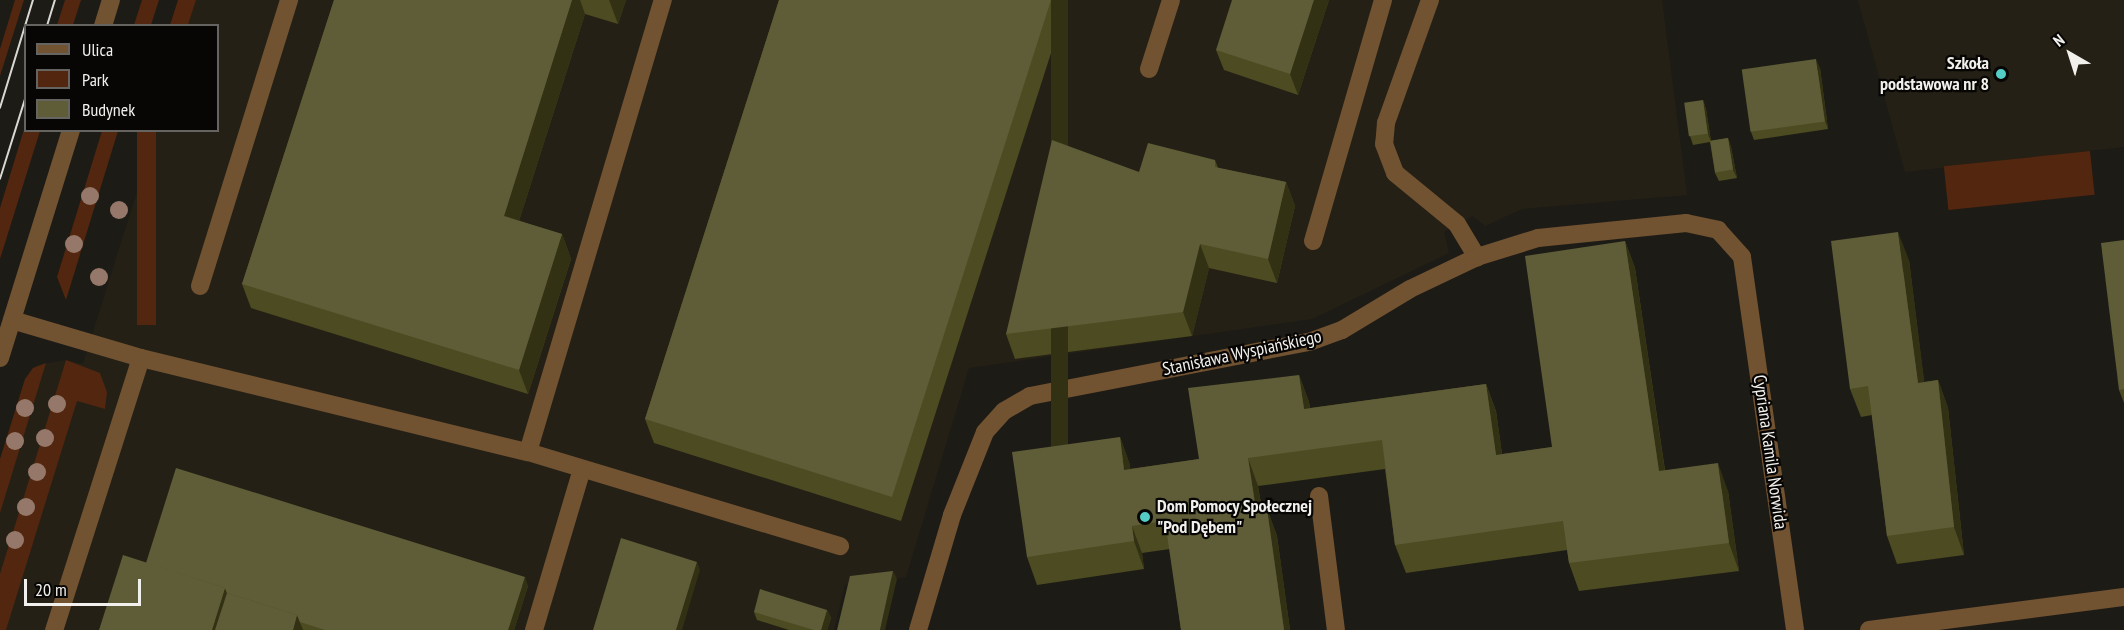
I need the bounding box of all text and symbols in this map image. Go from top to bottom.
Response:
legend [24,24,219,132]
north arrow [2040,24,2100,84]
text: N [2049,30,2068,51]
text: Ulica [82,38,113,61]
place label: Szkoła podstawowa nr 8 [1880,53,1989,96]
marker: Szkoła podstawowa nr 8 [1994,67,2008,81]
text: Park [82,68,109,91]
text: Budynek [82,98,135,121]
street label: Stanisława Wyspiańskiego [1160,326,1324,380]
street label: Cypriana Kamila Norwida [1748,373,1792,531]
place label: Dom Pomocy Społecznej "Pod Dębem" [1157,496,1313,538]
marker: Dom Pomocy Społecznej "Pod Dębem" [1138,510,1152,524]
scale bar [27,567,144,605]
text: 20 m [35,578,67,601]

